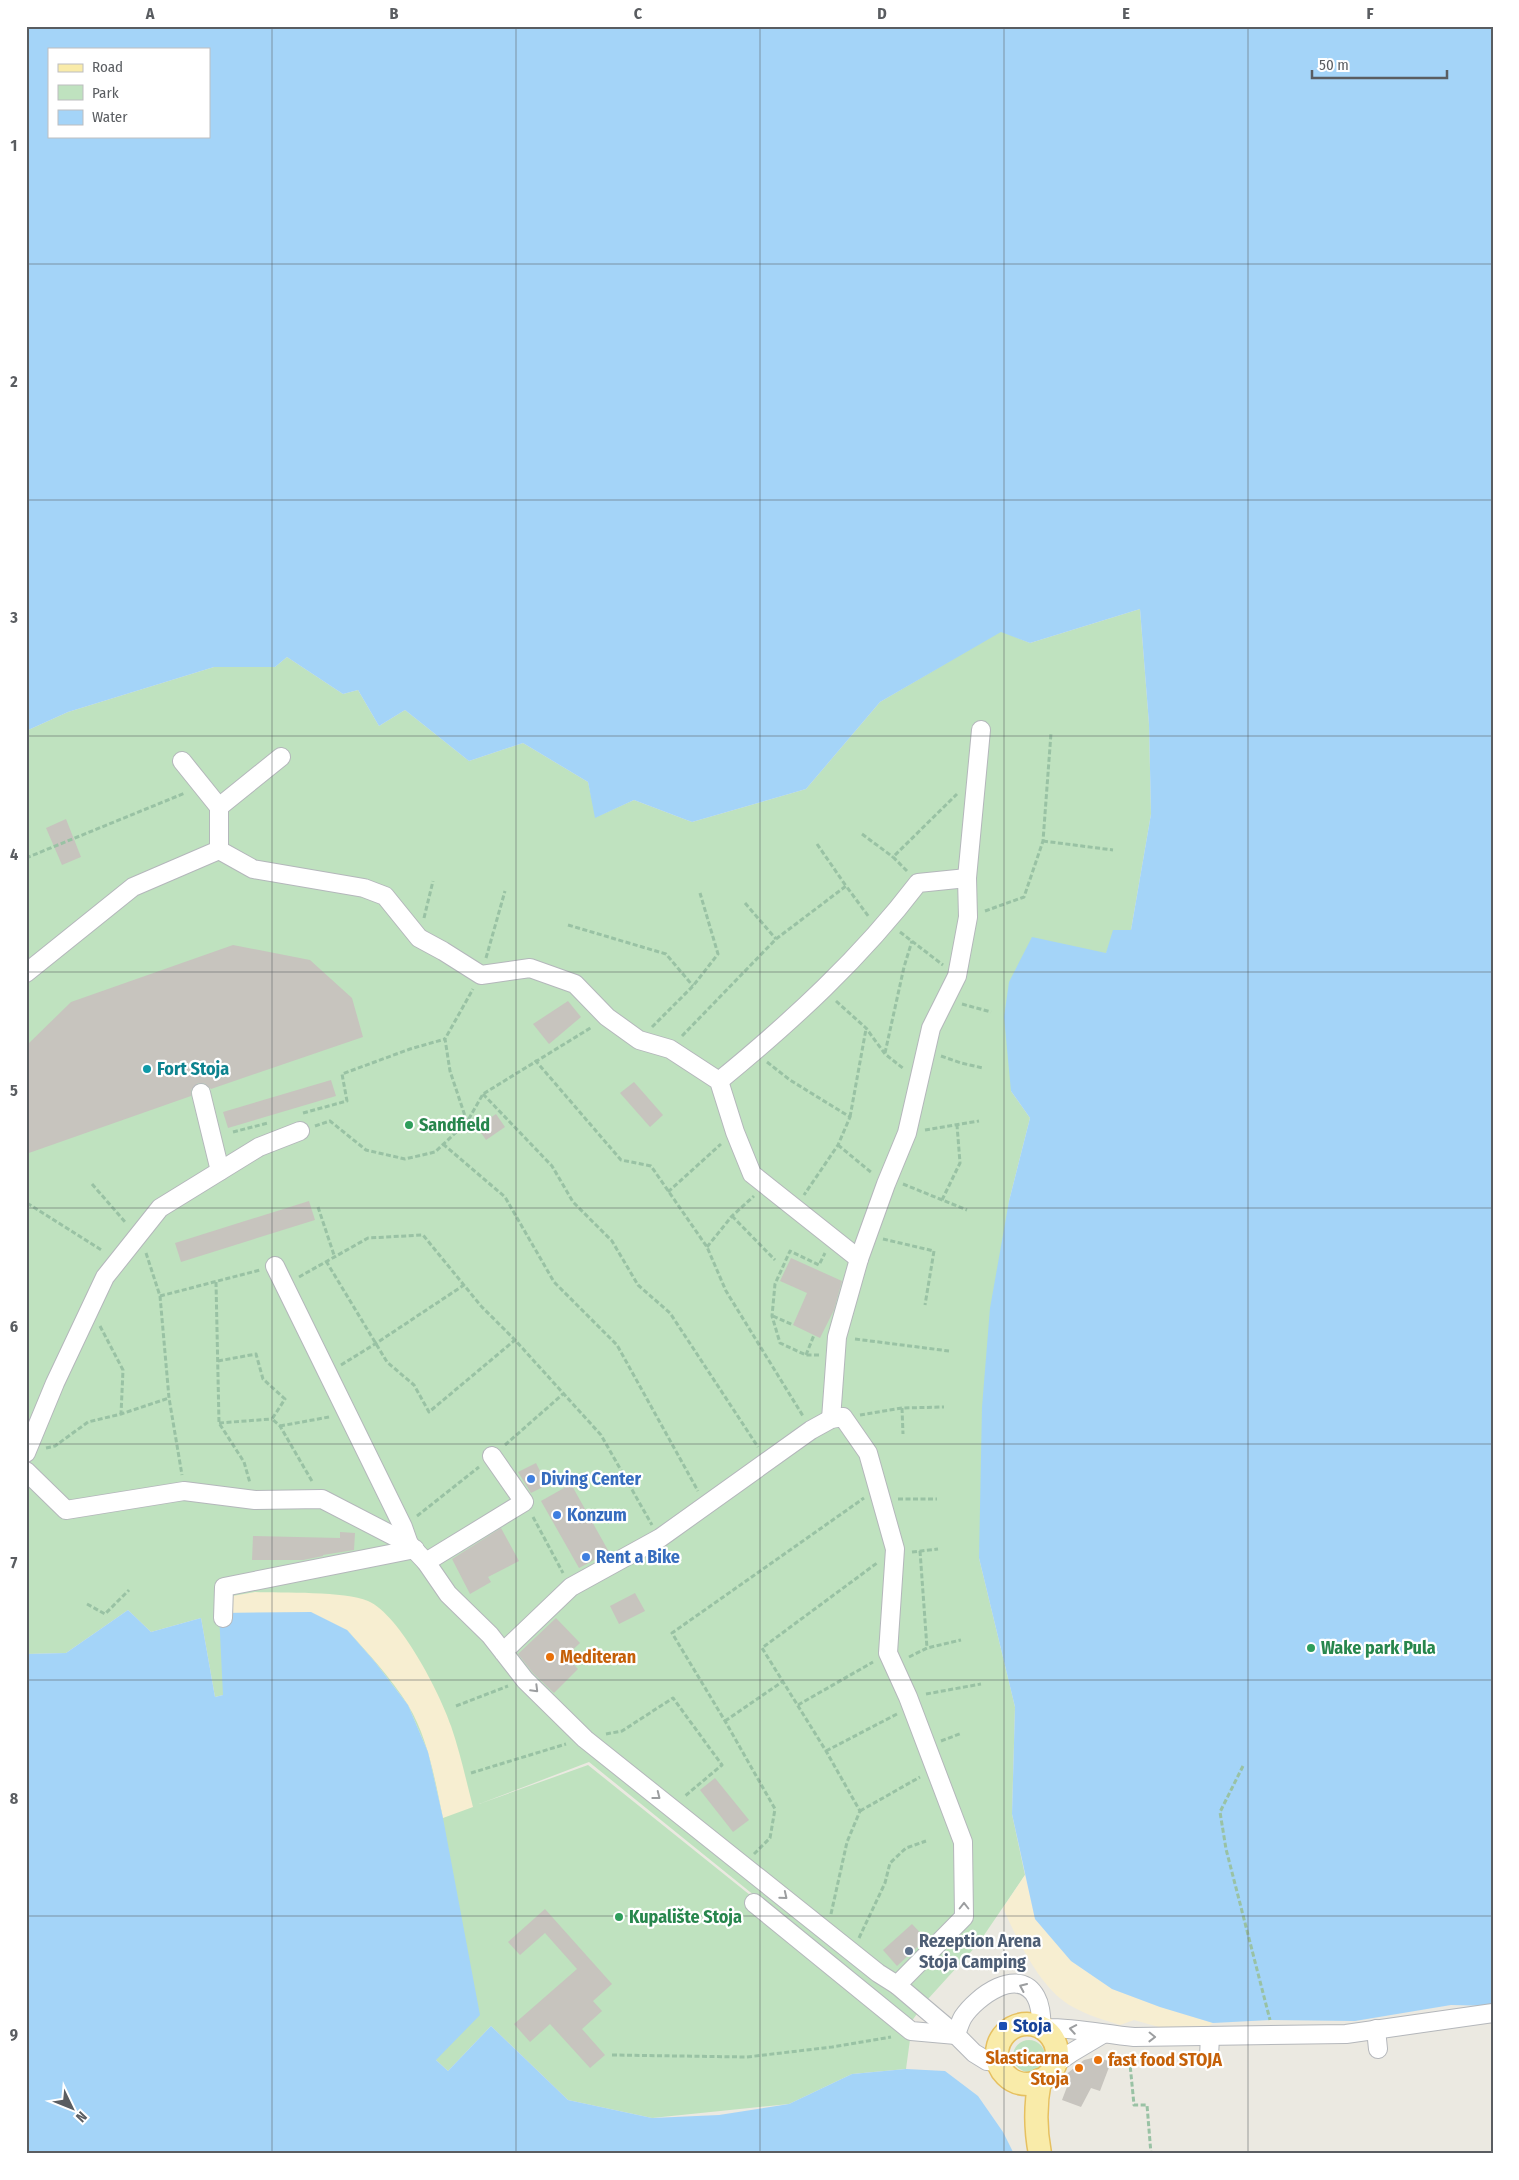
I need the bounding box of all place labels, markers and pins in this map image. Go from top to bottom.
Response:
place label: Fort Stoja [157,1058,229,1080]
marker: Fort Stoja [141,1063,153,1075]
place label: Sandfield [419,1114,490,1136]
marker: Sandfield [403,1119,415,1131]
place label: Diving Center [541,1468,641,1490]
marker: Diving Center [525,1473,537,1485]
place label: Konzum [567,1504,627,1526]
marker: Konzum [551,1509,563,1521]
place label: Rent a Bike [596,1546,680,1568]
marker: Rent a Bike [580,1551,592,1563]
place label: Wake park Pula [1321,1637,1436,1659]
marker: Wake park Pula [1305,1642,1317,1654]
place label: Mediteran [560,1646,636,1668]
marker: Mediteran [544,1651,556,1663]
place label: Kupalište Stoja [629,1906,742,1928]
marker: Kupalište Stoja [613,1911,625,1923]
place label: Rezeption Arena Stoja Camping [919,1930,1041,1973]
marker: Rezeption Arena Stoja Camping [903,1945,915,1957]
place label: Stoja [1013,2015,1052,2037]
marker: Stoja [997,2020,1009,2032]
place label: Slasticarna Stoja [986,2047,1069,2090]
place label: fast food STOJA [1108,2049,1222,2071]
marker: fast food STOJA [1092,2054,1104,2066]
marker: Slasticarna Stoja [1073,2062,1085,2074]

